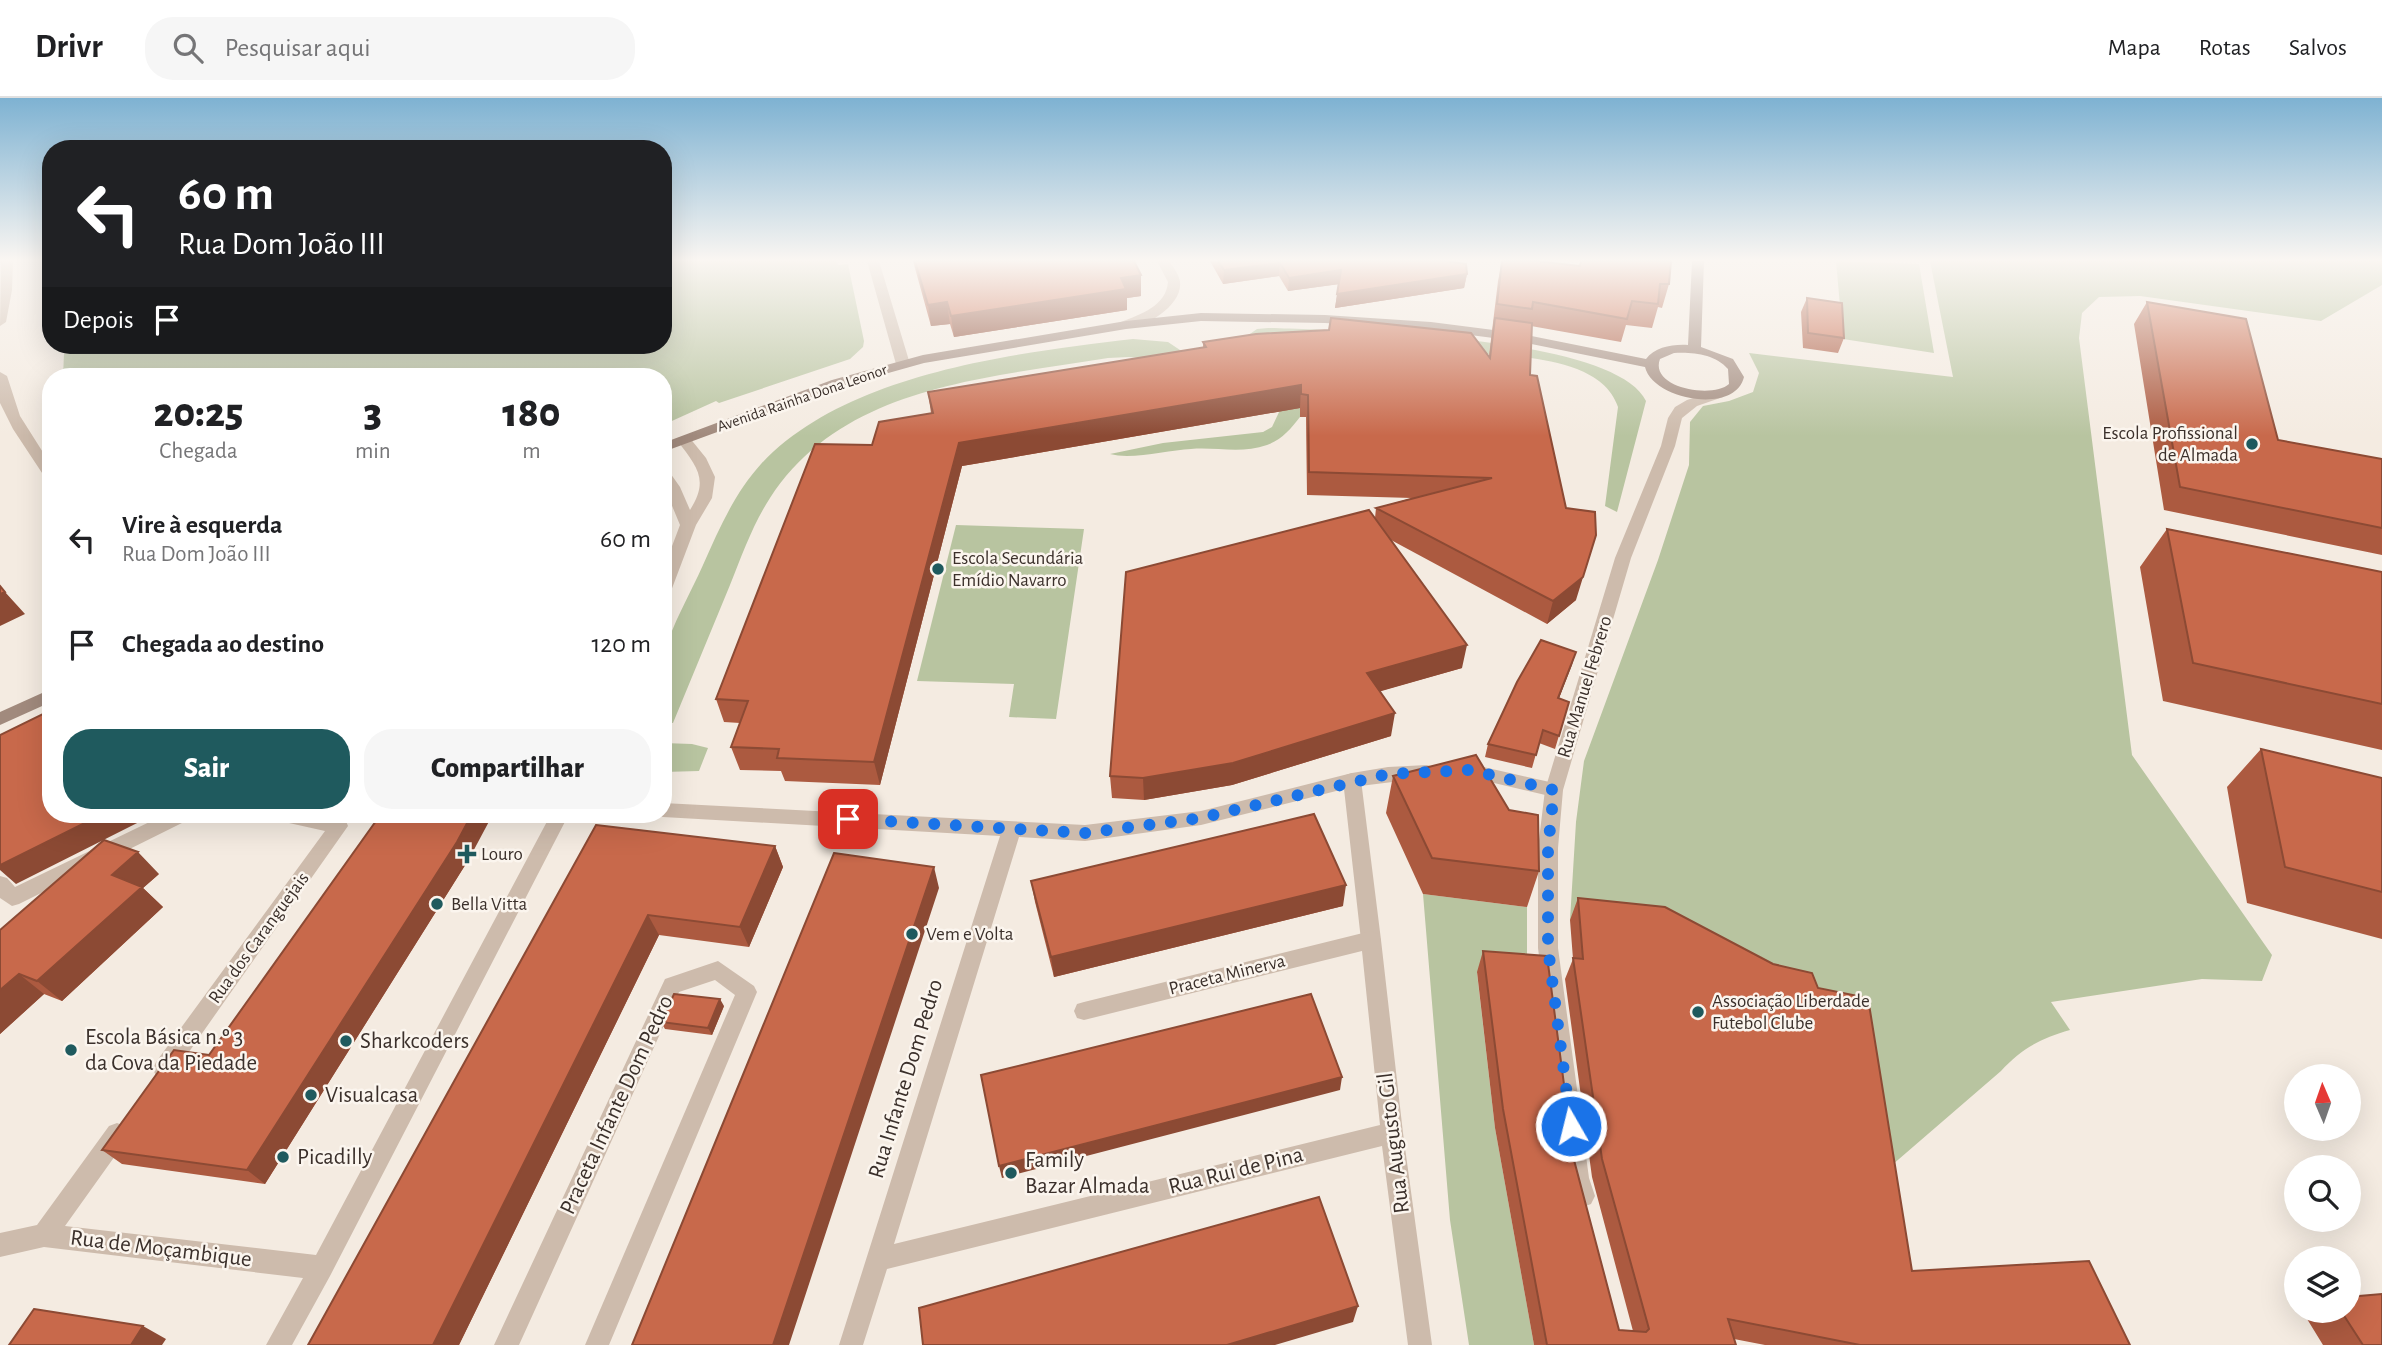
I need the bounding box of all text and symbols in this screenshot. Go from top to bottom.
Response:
search box [145,17,635,80]
icon: search [169,29,207,67]
text: Drivr [35,31,103,64]
text: Pesquisar aqui [225,35,370,61]
text: Mapa [2108,36,2161,60]
text: Rotas [2199,36,2251,60]
text: Salvos [2289,36,2347,60]
icon: left [63,168,154,259]
text: 60 m [178,170,274,219]
text: Rua Dom João III [178,228,385,260]
icon: arrive [148,301,186,339]
text: Depois [63,307,134,333]
street label: Avenida Rainha Dona Leonor [715,361,890,435]
text: 20:25 [153,392,243,434]
text: 3 [364,392,382,434]
text: 180 [502,392,561,434]
place label: Escola Profissional de Almada [2102,424,2238,465]
marker: Escola Profissional de Almada [2244,436,2260,452]
text: Chegada [159,440,238,463]
text: min [355,440,391,463]
text: m [522,440,541,463]
text: Vire à esquerda [122,512,283,538]
icon: left [63,521,101,559]
text: 60 m [600,526,651,552]
text: Rua Dom João III [122,543,271,566]
place label: Escola Secundária Emídio Navarro [952,549,1084,590]
marker: Escola Secundária Emídio Navarro [930,561,946,577]
street label: Rua Manuel Febrero [1554,614,1616,760]
icon: arrive [63,626,101,664]
text: Chegada ao destino [122,631,324,657]
text: 120 m [591,631,651,657]
button: Sair [63,729,350,809]
button: Compartilhar [364,729,651,809]
pin [818,789,878,849]
icon: arrive [829,800,867,838]
place label: Louro [481,845,523,864]
marker: Louro [459,846,475,862]
street label: Rua dos Caranguejais [205,869,313,1007]
place label: Bella Vitta [451,895,528,914]
marker: Bella Vitta [429,896,445,912]
place label: Vem e Volta [926,925,1014,944]
marker: Vem e Volta [904,926,920,942]
street label: Praceta Minerva [1167,951,1287,999]
street label: Rua Infante Dom Pedro [865,977,947,1181]
street label: Praceta Infante Dom Pedro [556,992,678,1218]
place label: Associação Liberdade Futebol Clube [1712,992,1870,1033]
marker: Associação Liberdade Futebol Clube [1690,1004,1706,1020]
place label: Escola Básica n.º 3 da Cova da Piedade [85,1026,257,1075]
place label: Sharkcoders [360,1030,469,1053]
marker: Sharkcoders [338,1033,354,1049]
marker: Escola Básica n.º 3 da Cova da Piedade [63,1042,79,1058]
north arrow [2284,1064,2361,1141]
map controls [2284,1064,2361,1323]
street label: Rua Augusto Gil [1374,1071,1414,1215]
place label: Visualcasa [325,1084,418,1107]
marker: Visualcasa [303,1087,319,1103]
position arrow [1534,1089,1608,1163]
street label: Rua Rui de Pina [1166,1143,1306,1199]
place label: Picadilly [297,1146,373,1169]
marker: Picadilly [275,1149,291,1165]
place label: Family Bazar Almada [1025,1149,1150,1198]
button: search [2284,1155,2361,1232]
marker: Family Bazar Almada [1003,1165,1019,1181]
street label: Rua de Moçambique [69,1226,253,1272]
button: layers [2284,1246,2361,1323]

